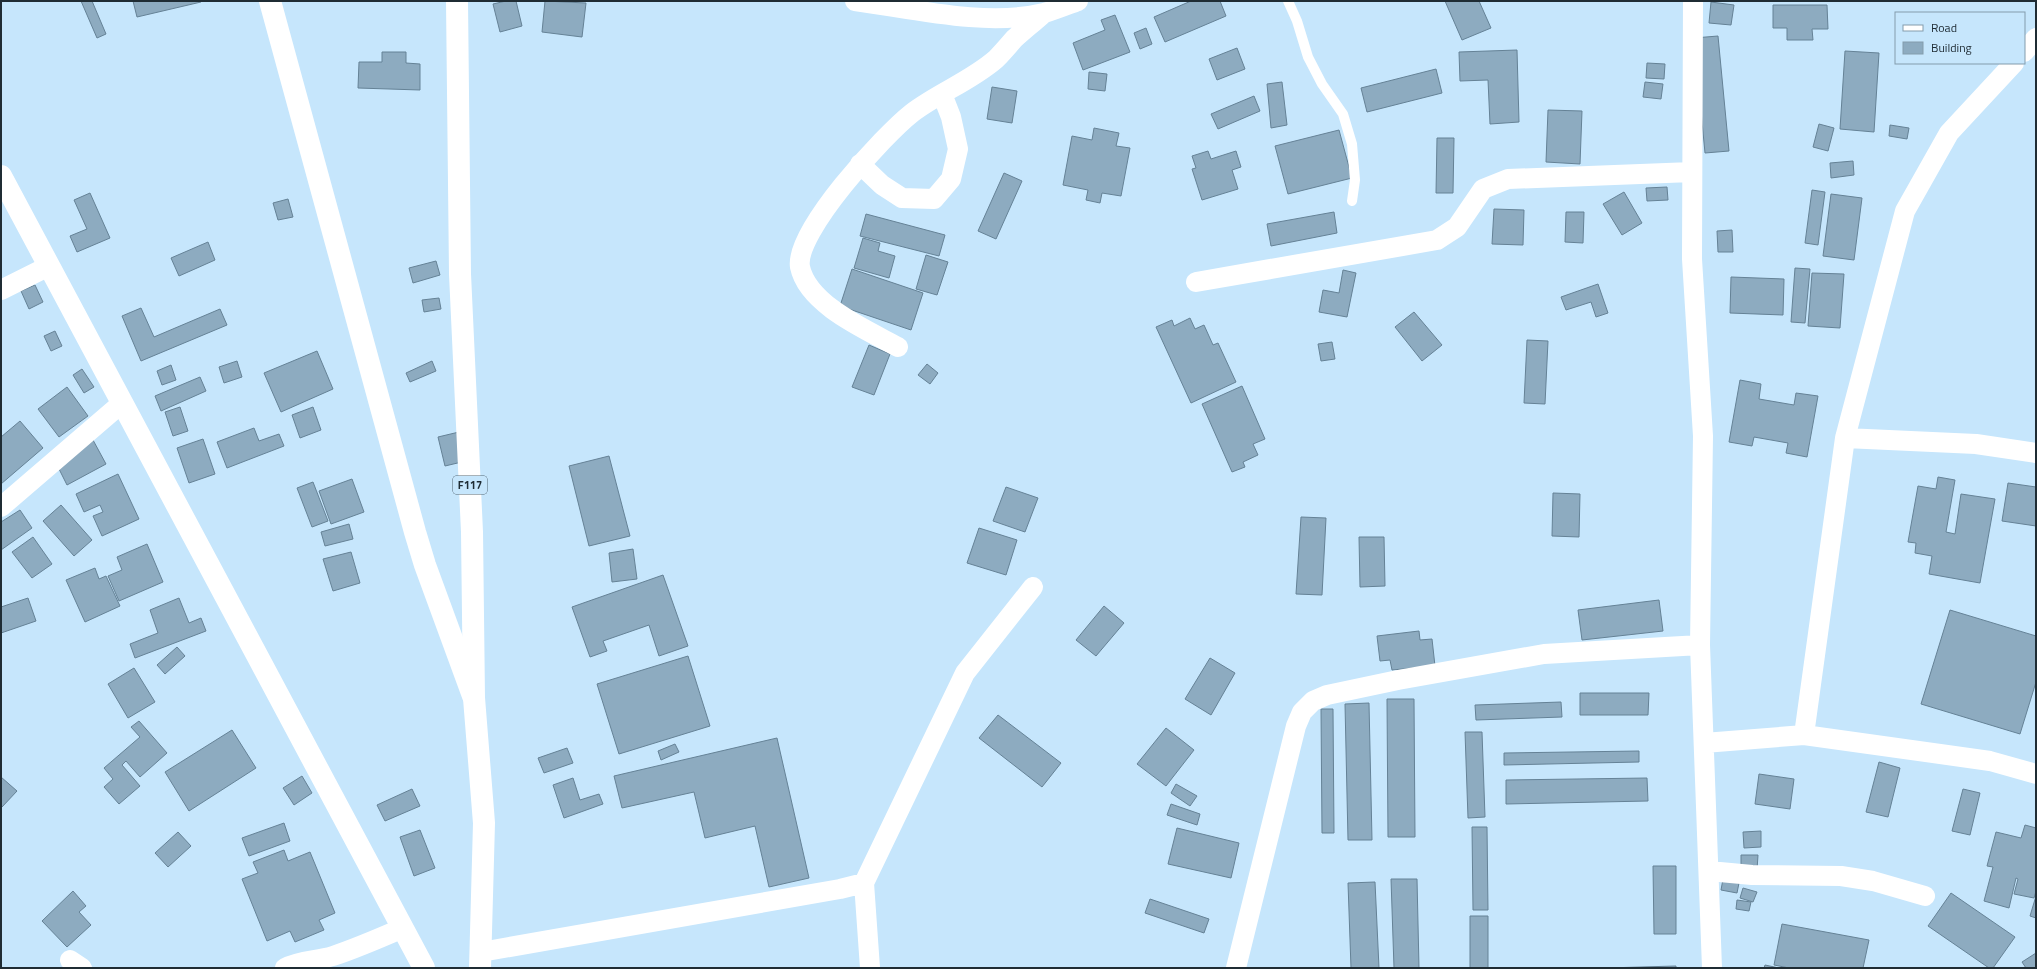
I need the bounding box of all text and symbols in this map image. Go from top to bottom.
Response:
legend [1895,12,2025,64]
text: Road [1931,18,1957,37]
text: Building [1931,38,1972,57]
road number: F117 [453,476,487,494]

